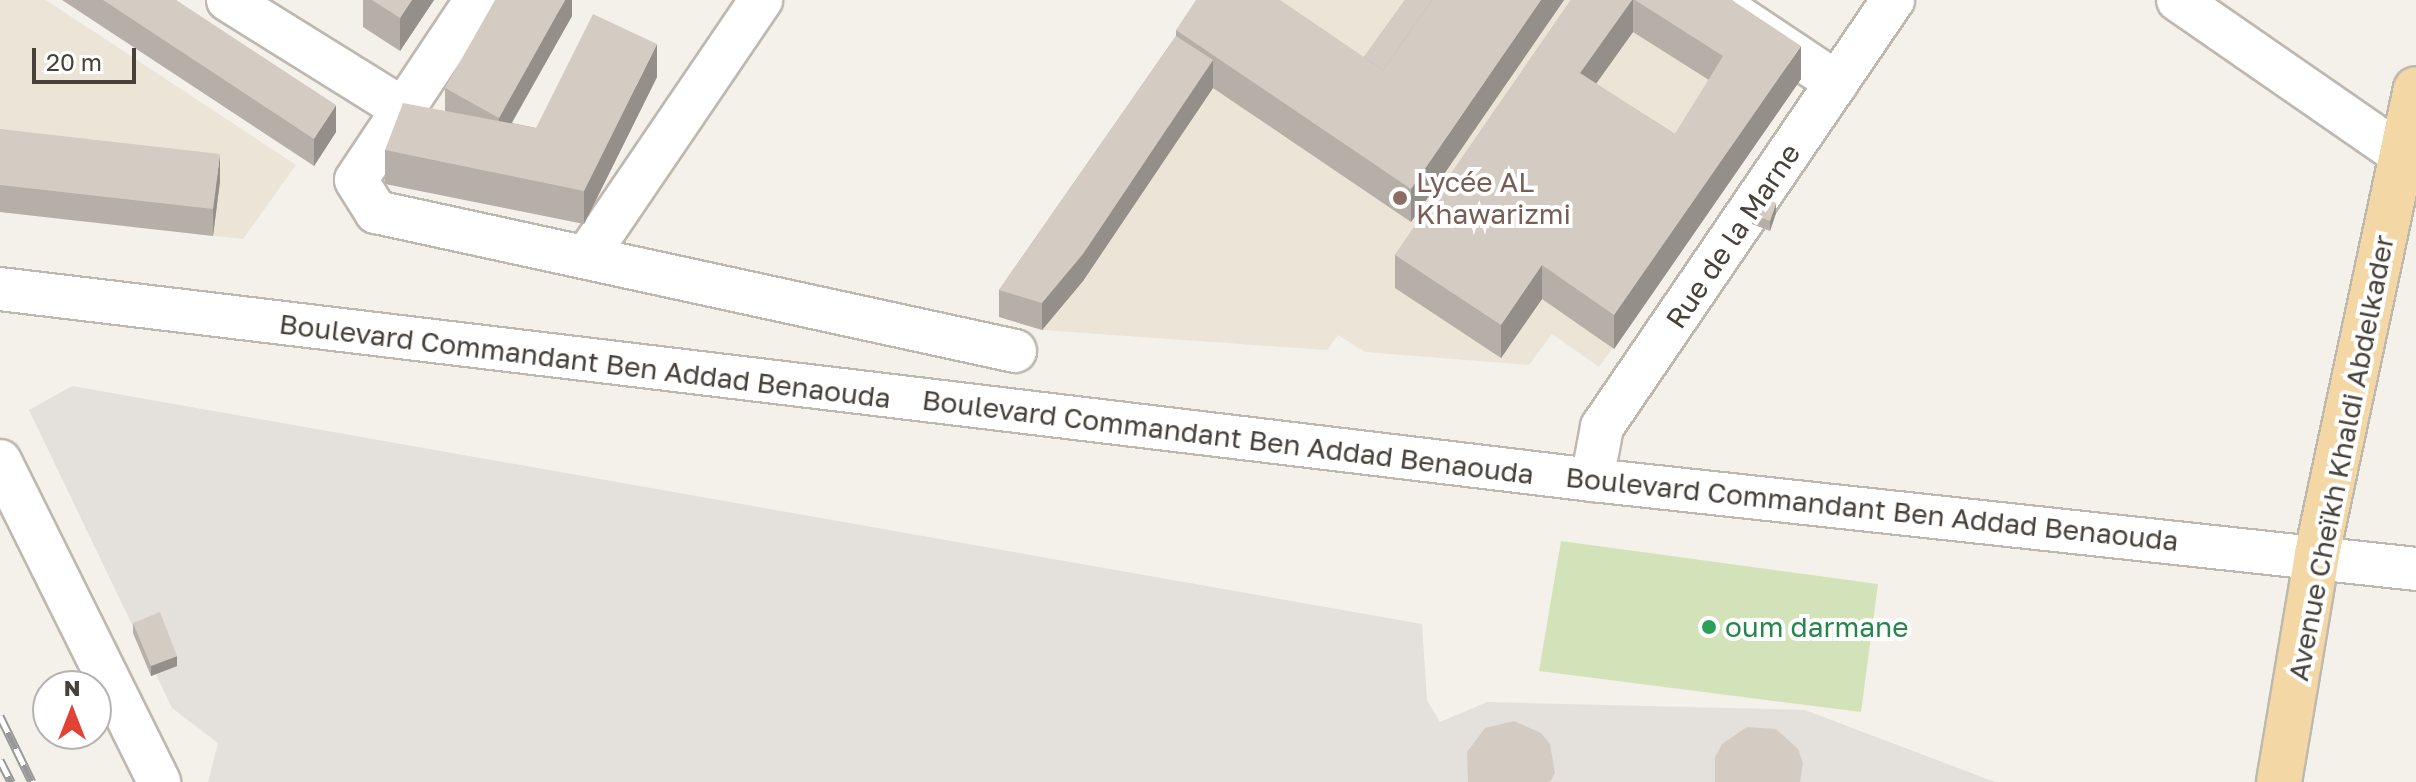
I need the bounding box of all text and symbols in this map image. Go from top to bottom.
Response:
scale bar [36,32,140,82]
text: 20 m [46,47,102,76]
street label: Rue de la Marne [1659,137,1807,335]
place label: Lycée AL Khawarizmi [1416,165,1571,231]
marker: Lycée AL Khawarizmi [1391,189,1409,207]
street label: Avenue Cheïkh Khaldi Abdelkader [2281,232,2401,684]
street label: Boulevard Commandant Ben Addad Benaouda [277,307,893,415]
street label: Boulevard Commandant Ben Addad Benaouda [920,383,1536,491]
street label: Boulevard Commandant Ben Addad Benaouda [1564,460,2180,558]
place label: oum darmane [1725,610,1909,644]
marker: oum darmane [1700,618,1718,636]
north arrow [32,670,112,750]
text: N [64,674,80,701]

